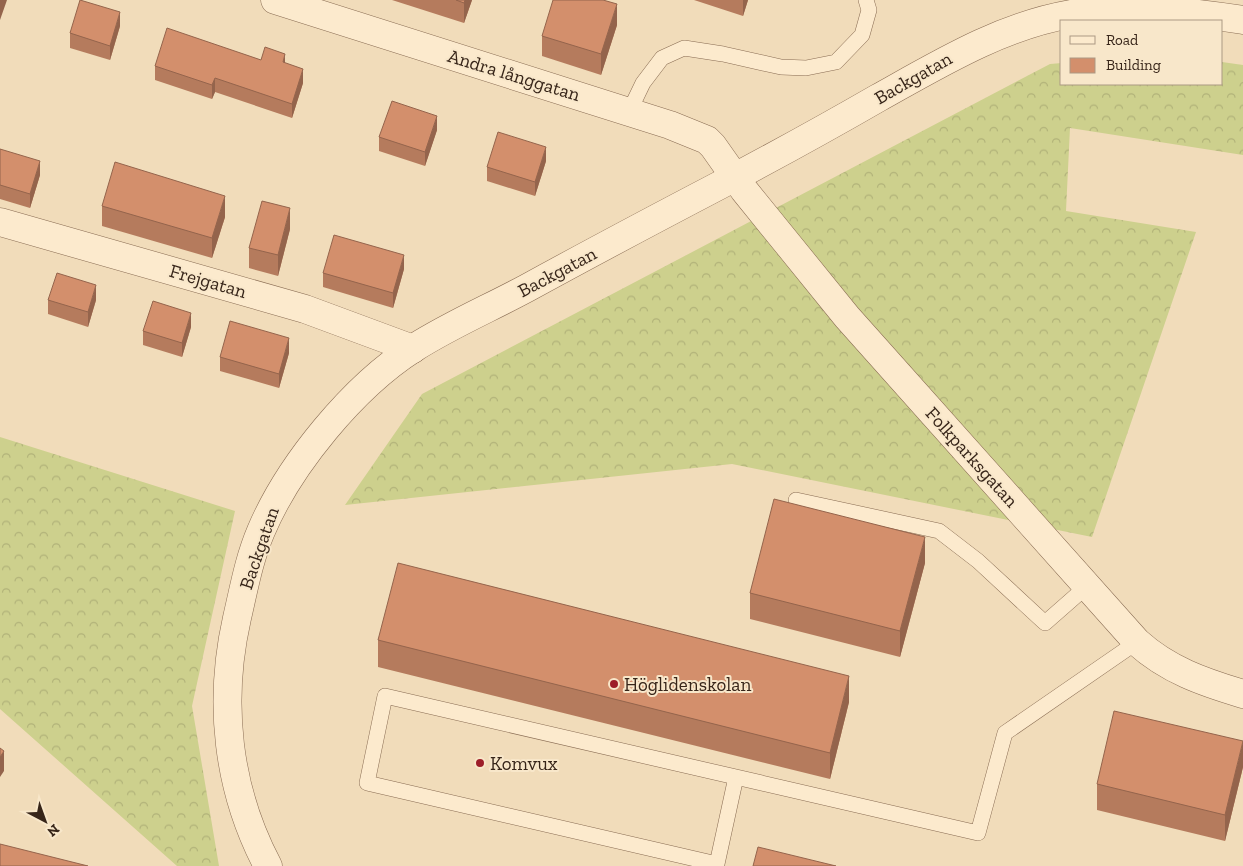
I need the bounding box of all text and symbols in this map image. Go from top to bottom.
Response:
legend [1060,20,1223,85]
text: Road [1106,31,1139,49]
street label: Andra långgatan [445,44,583,106]
street label: Backgatan [870,47,956,109]
text: Building [1106,56,1161,74]
street label: Backgatan [514,242,600,302]
street label: Frejgatan [167,259,249,303]
street label: Folkparksgatan [921,402,1023,512]
street label: Backgatan [234,504,284,592]
place label: Höglidenskolan [624,673,752,696]
marker: Höglidenskolan [608,678,620,690]
place label: Komvux [490,752,558,775]
marker: Komvux [474,757,486,769]
north arrow [20,796,70,846]
text: N [43,821,63,841]

